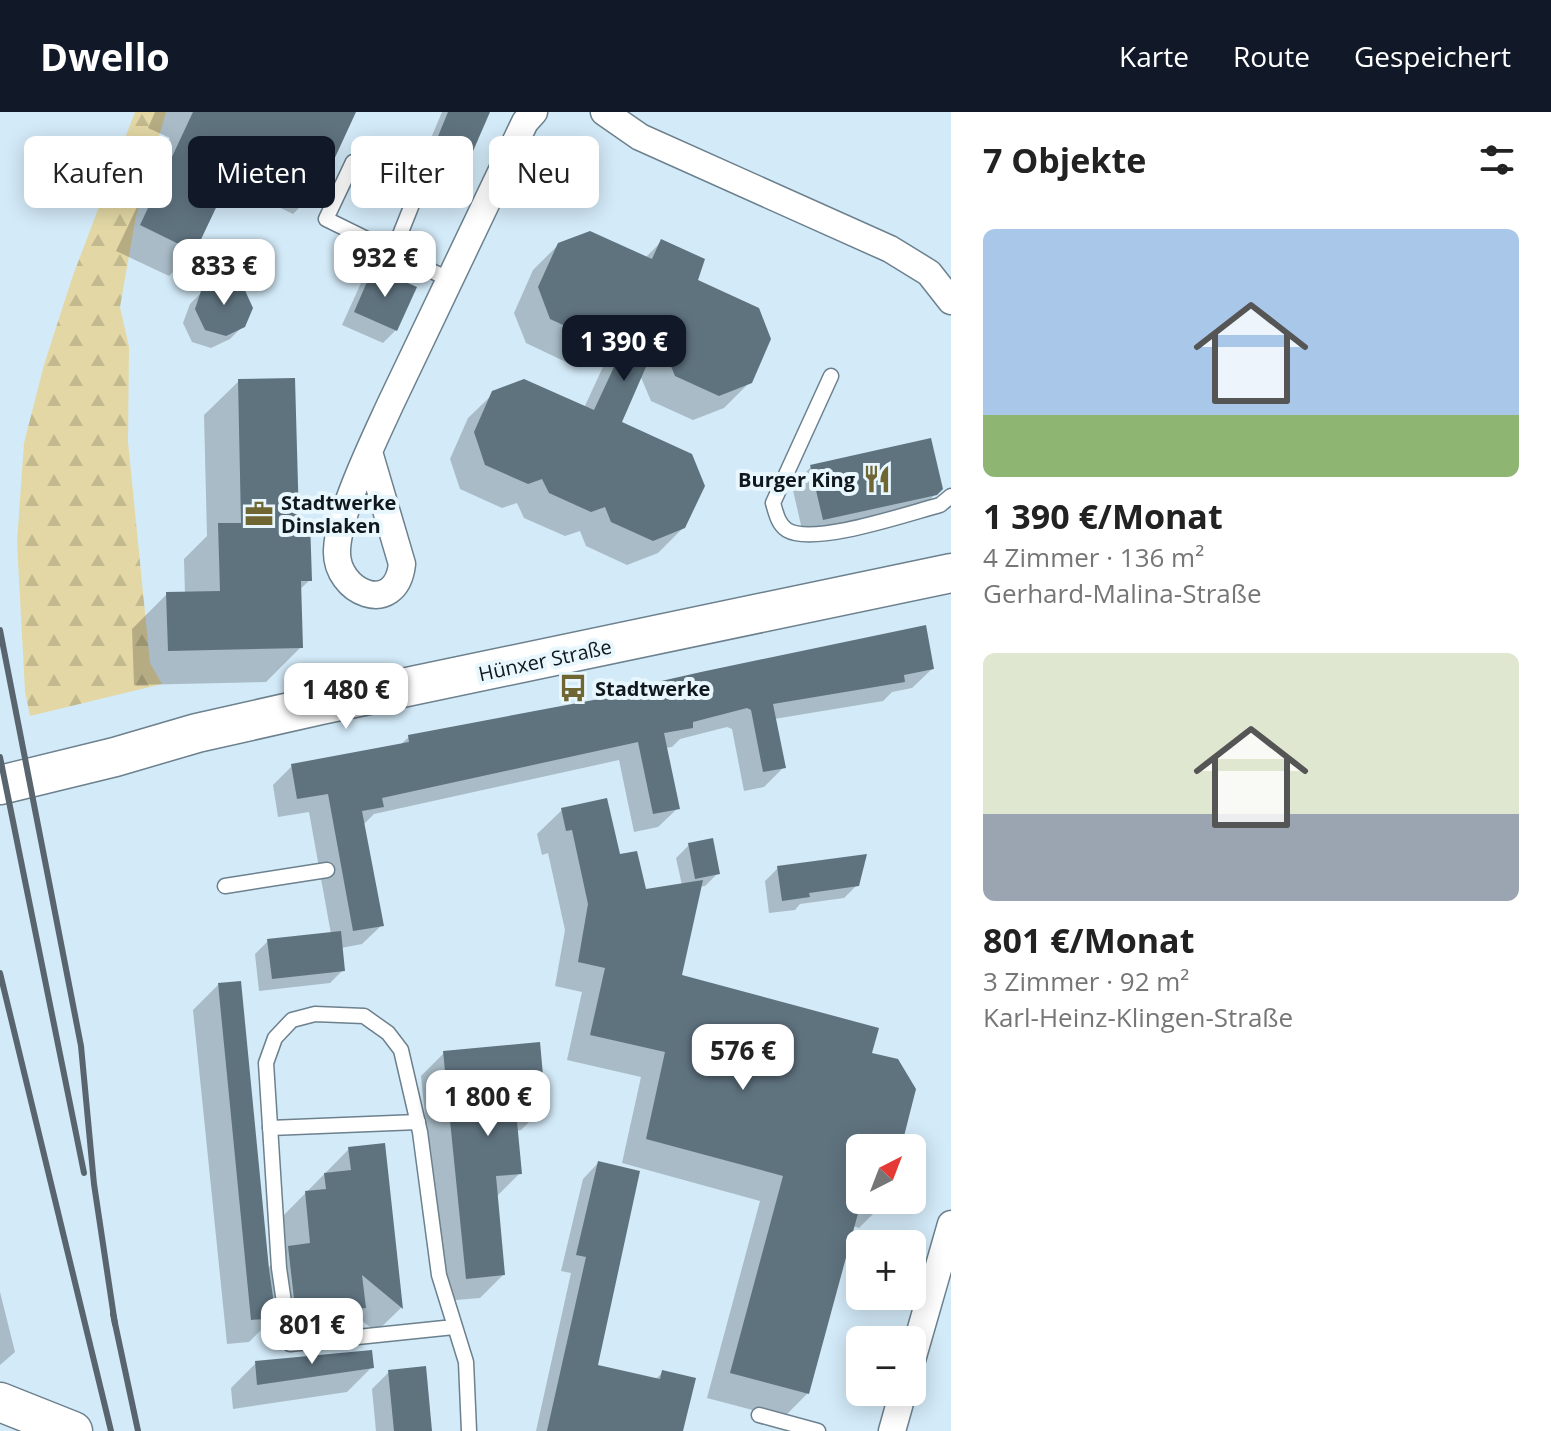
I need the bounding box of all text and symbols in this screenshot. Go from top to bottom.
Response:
text: Dwello [40,30,170,82]
text: Karte [1119,37,1189,75]
text: Route [1233,37,1310,75]
text: Gespeichert [1354,37,1511,75]
chip: Kaufen [24,136,172,208]
chip: Mieten [188,136,335,208]
chip: Filter [351,136,473,208]
chip: Neu [489,136,599,208]
text: 7 Objekte [983,137,1146,183]
icon: filters [1475,138,1519,182]
pin: 932 € [329,231,441,299]
pin: 833 € [168,239,280,307]
text: 932 € [352,239,418,275]
text: 833 € [191,247,257,283]
icon: home [1179,281,1323,425]
pin: 1 390 € [550,315,698,383]
text: 1 390 € [580,323,668,359]
restaurant icon: Burger King [862,464,892,494]
place label: Burger King [738,466,856,493]
place label: Stadtwerke Dinslaken [281,489,396,539]
text: 1 390 €/Monat [983,493,1223,539]
office icon: Stadtwerke Dinslaken [244,499,274,529]
text: 4 Zimmer · 136 m² [983,539,1204,575]
text: Gerhard-Malina-Straße [983,575,1262,611]
street label: Hünxer Straße [476,633,614,687]
pin: 1 480 € [272,663,420,731]
text: 1 480 € [302,671,390,707]
bus stop icon: Stadtwerke [558,673,588,703]
place label: Stadtwerke [595,675,710,702]
icon: home [1179,705,1323,849]
text: 801 €/Monat [983,917,1194,963]
text: 3 Zimmer · 92 m² [983,963,1189,999]
text: Karl-Heinz-Klingen-Straße [983,999,1293,1035]
pin: 576 € [687,1024,799,1092]
text: 576 € [710,1032,776,1068]
pin: 1 800 € [414,1070,562,1138]
text: 1 800 € [444,1078,532,1114]
north arrow [846,1134,926,1214]
map controls [846,1134,926,1406]
button: + [846,1230,926,1310]
pin: 801 € [256,1298,368,1366]
text: 801 € [279,1306,345,1342]
button: − [846,1326,926,1406]

